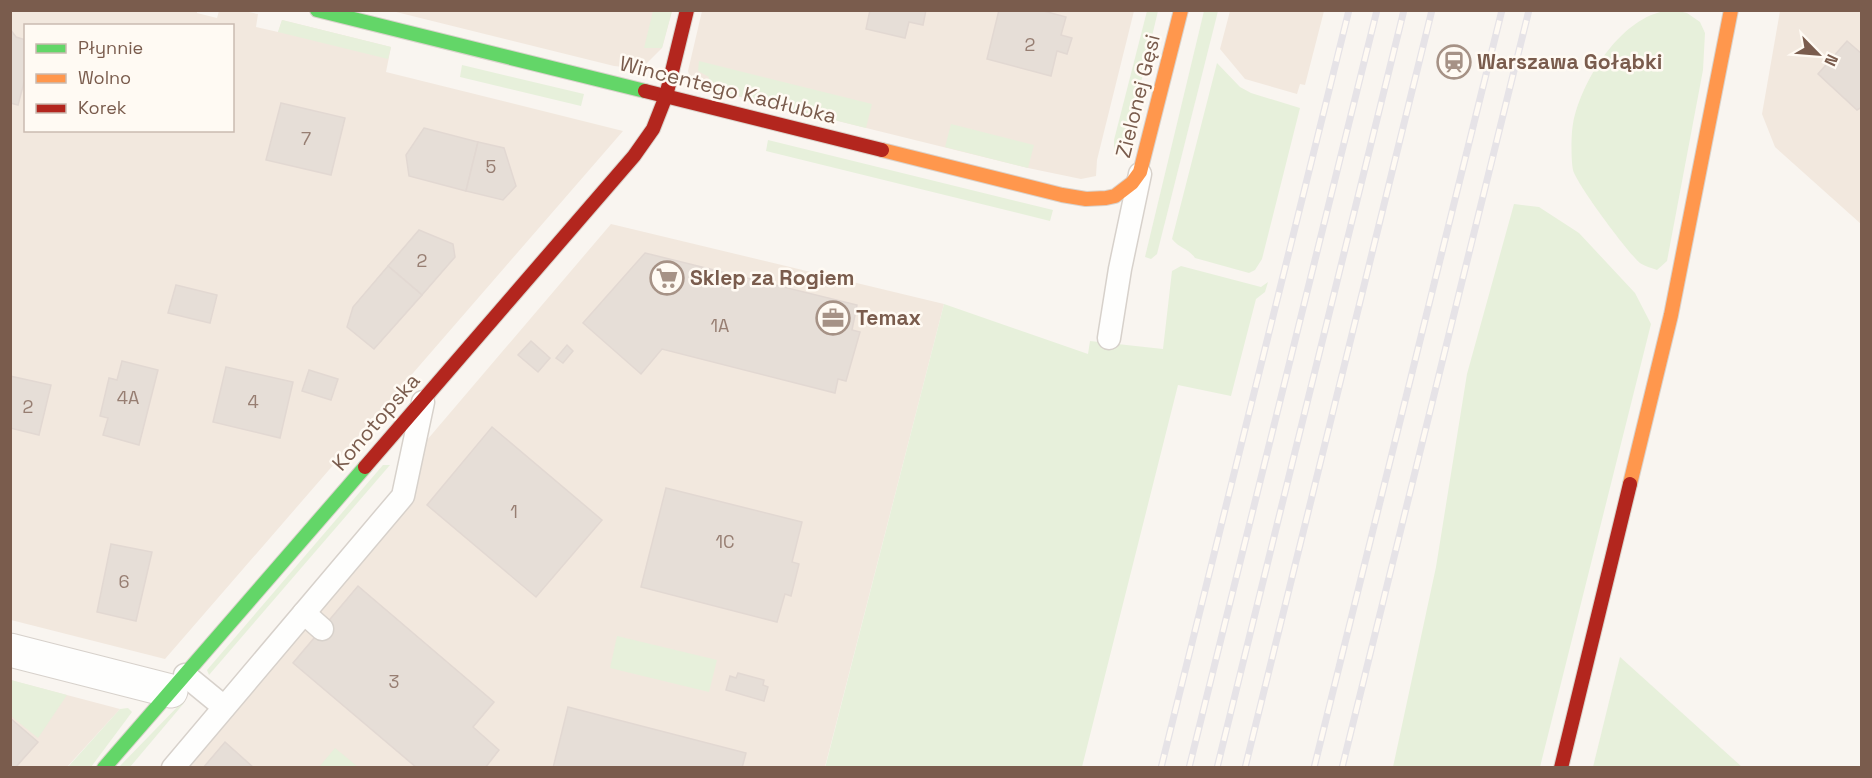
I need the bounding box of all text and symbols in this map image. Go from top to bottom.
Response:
legend [24,24,234,132]
north arrow [1788,24,1848,84]
street label: Zielonej Gęsi [1109,31,1166,160]
house number: 2 [1025,33,1035,56]
text: Płynnie [78,36,143,59]
station icon: Warszawa Gołąbki [1436,44,1472,80]
place label: Warszawa Gołąbki [1477,48,1662,75]
street label: Wincentego Kadłubka [617,49,840,130]
text: N [1819,51,1843,69]
text: Wolno [78,66,131,89]
text: Korek [78,96,127,119]
house number: 7 [301,127,311,150]
house number: 5 [486,155,496,178]
house number: 2 [417,249,427,272]
supermarket icon: Sklep za Rogiem [649,260,685,296]
place label: Sklep za Rogiem [690,264,855,291]
office icon: Temax [815,300,851,336]
place label: Temax [856,304,921,331]
house number: 1A [711,314,729,337]
street label: Konotopska [326,367,425,476]
house number: 4A [117,386,139,409]
house number: 4 [247,390,259,413]
house number: 2 [23,395,33,418]
house number: 1 [510,500,518,523]
house number: 1C [715,530,735,553]
house number: 6 [118,570,130,593]
house number: 3 [389,670,399,693]

